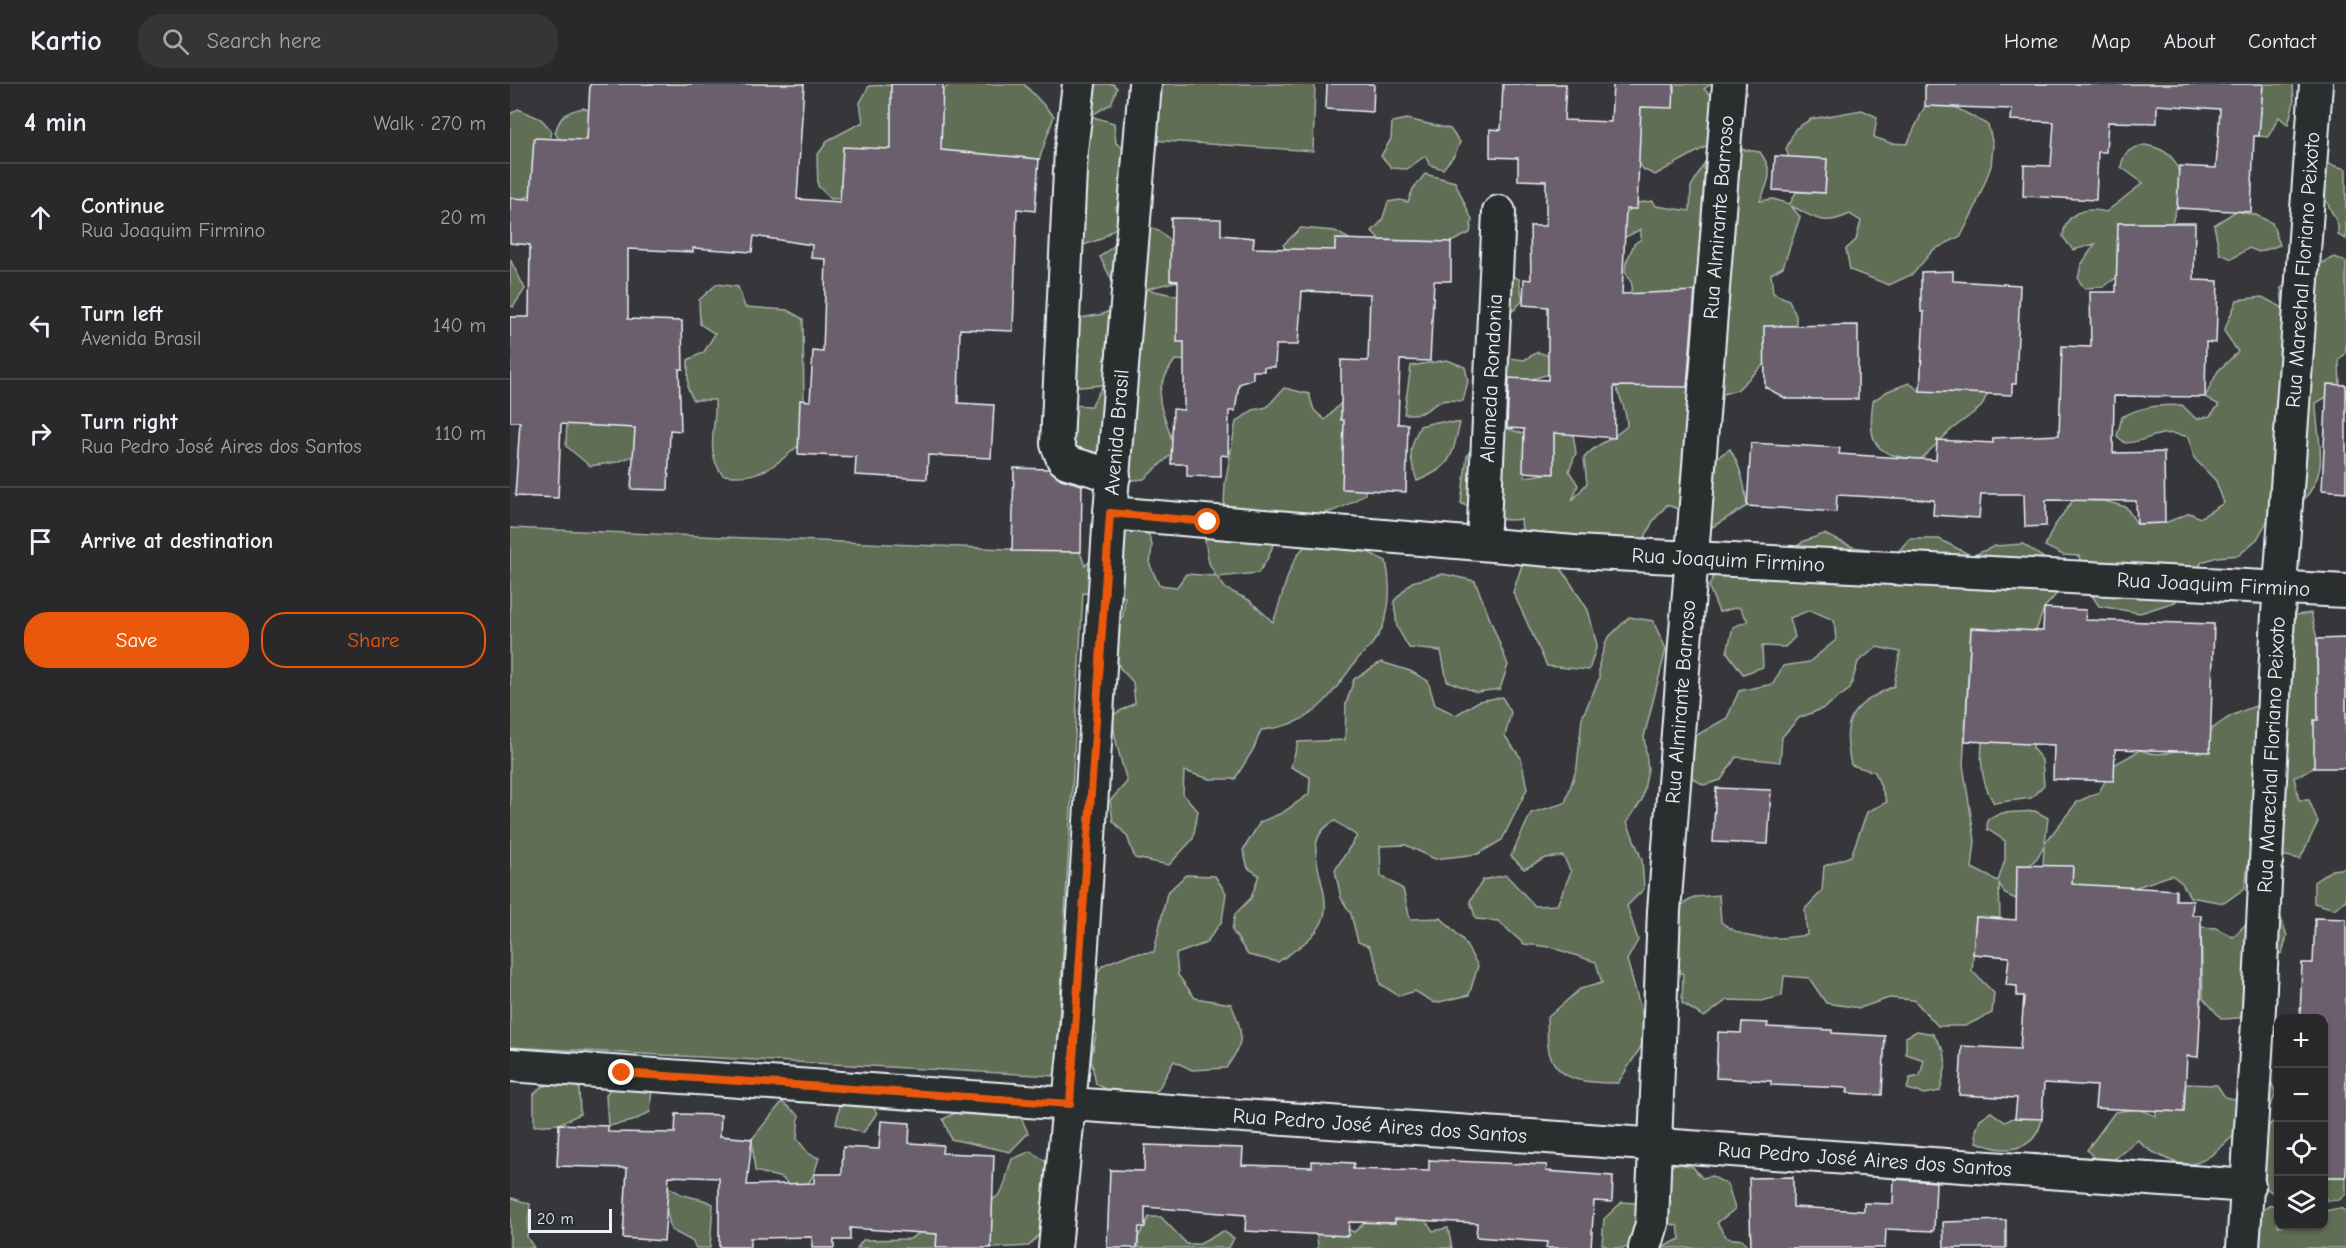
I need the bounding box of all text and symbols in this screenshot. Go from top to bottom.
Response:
search box [138,14,558,68]
text: Kartio [30,25,102,57]
icon: search [159,25,192,58]
text: Search here [207,28,321,54]
text: Home [2004,29,2058,53]
text: Map [2091,29,2131,53]
text: About [2164,29,2215,53]
text: Contact [2248,29,2316,53]
text: 4 min [24,108,87,138]
text: Walk · 270 m [373,112,486,135]
street label: Rua Almirante Barroso [1699,115,1738,320]
street label: Rua Marechal Floriano Peixoto [2281,131,2325,409]
text: Continue [81,193,164,219]
icon: ahead [24,201,57,234]
text: 20 m [440,206,486,229]
text: Rua Joaquim Firmino [81,219,265,242]
street label: Alameda Rondonia [1475,293,1507,463]
text: Turn left [81,301,163,327]
icon: left [24,309,57,342]
text: 140 m [433,314,486,337]
text: Avenida Brasil [81,327,201,350]
street label: Avenida Brasil [1099,368,1134,496]
text: Turn right [81,409,178,435]
icon: right [24,417,57,450]
text: 110 m [435,422,486,445]
text: Rua Pedro José Aires dos Santos [81,435,362,458]
route start [1194,508,1220,534]
icon: arrive [24,525,57,558]
text: Arrive at destination [81,528,273,554]
street label: Rua Joaquim Firmino [1631,543,1825,577]
street label: Rua Joaquim Firmino [2116,567,2311,601]
street label: Rua Almirante Barroso [1660,599,1700,805]
button: Save [24,612,249,668]
button: Share [261,612,486,668]
street label: Rua Marechal Floriano Peixoto [2253,616,2290,894]
map controls [2274,1014,2328,1230]
button: + [2274,1014,2328,1068]
route end [608,1059,634,1085]
button: − [2274,1068,2328,1122]
street label: Rua Pedro José Aires dos Santos [1232,1103,1528,1148]
button: locate [2274,1122,2328,1176]
street label: Rua Pedro José Aires dos Santos [1717,1137,2013,1181]
button: layers [2274,1176,2328,1230]
scale bar [528,1206,612,1234]
text: 20 m [537,1210,574,1228]

